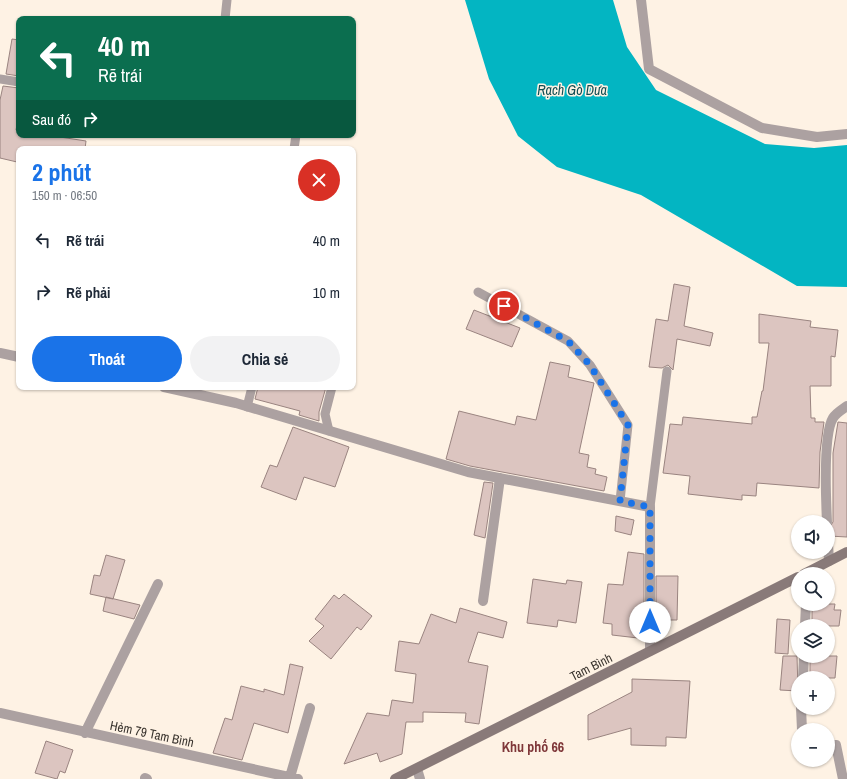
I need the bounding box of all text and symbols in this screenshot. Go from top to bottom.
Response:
text: 40 m [98,27,150,65]
icon: left [32,32,84,84]
text: Rẽ trái [98,63,142,88]
water label: Rạch Gò Dưa [537,81,607,99]
icon: right [79,108,101,130]
text: Sau đó [32,109,71,130]
text: 2 phút [32,156,91,188]
button: close [298,159,340,201]
text: 150 m · 06:50 [32,187,97,204]
icon: left [32,229,54,251]
text: Rẽ trái [66,230,104,251]
text: 40 m [313,230,340,251]
icon: right [32,281,54,303]
text: Rẽ phải [66,282,110,303]
text: 10 m [313,282,340,303]
pin [487,289,521,323]
icon: arrive [493,295,515,317]
button: Thoát [32,336,182,382]
button: Chia sẻ [190,336,340,382]
map controls [791,515,835,767]
button: sound [791,515,835,559]
button: search [791,567,835,611]
position arrow [629,601,671,643]
button: layers [791,619,835,663]
street label: Tam Bình [567,649,615,685]
button: + [791,671,835,715]
street label: Hẻm 79 Tam Bình [108,717,196,751]
button: − [791,723,835,767]
district label: Khu phố 66 [502,738,564,756]

